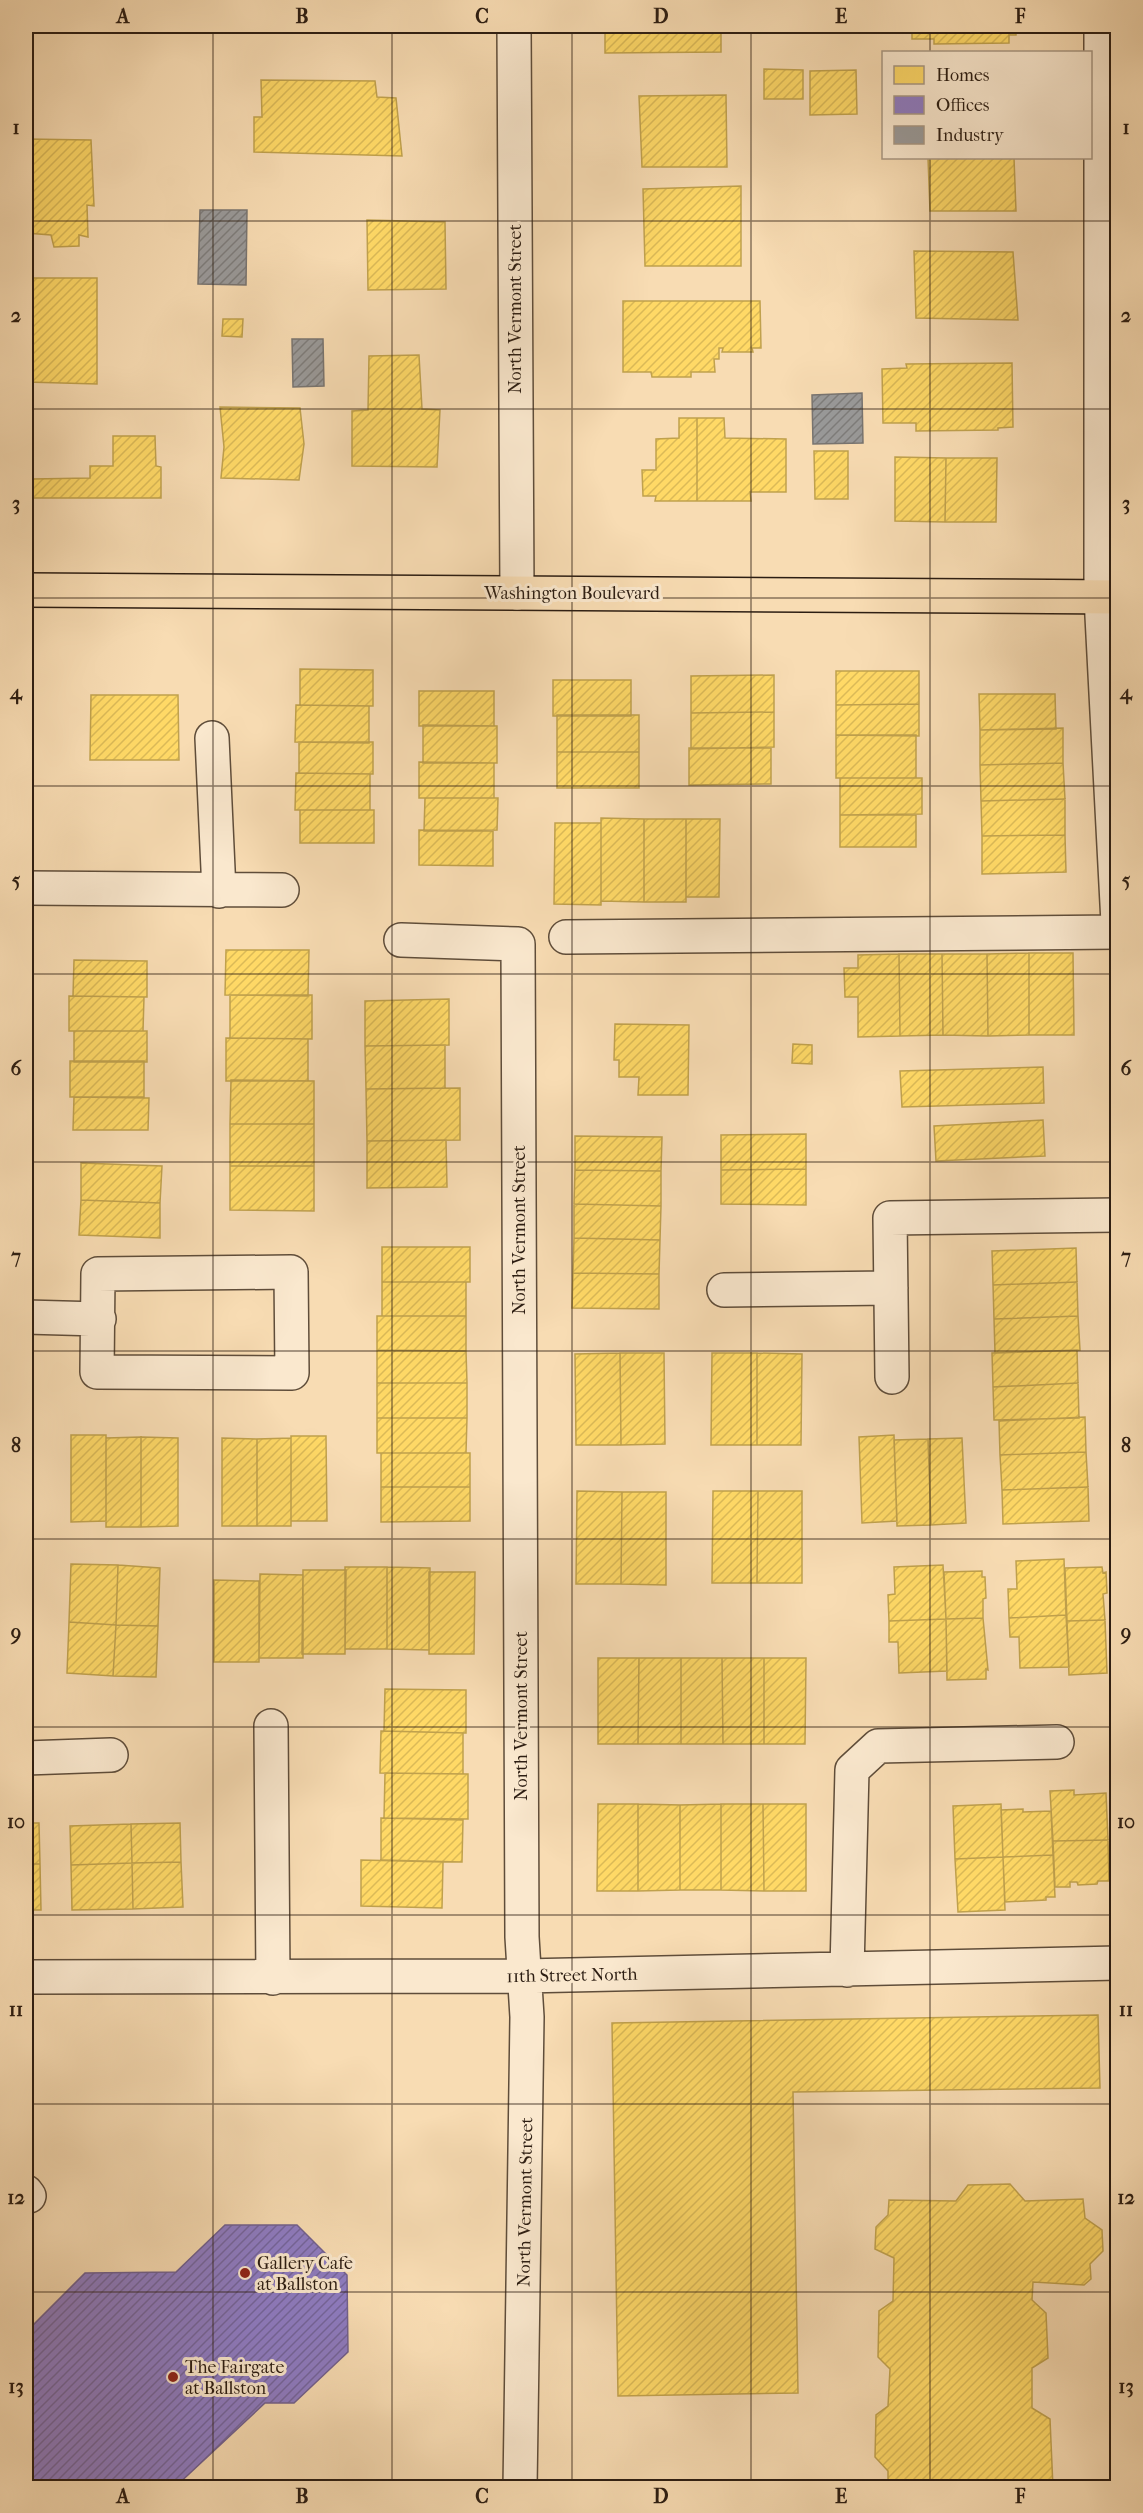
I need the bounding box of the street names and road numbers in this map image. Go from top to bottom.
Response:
street label: North Vermont Street [505,224,526,394]
street label: Washington Boulevard [483,583,660,604]
street label: North Vermont Street [509,1145,530,1315]
street label: North Vermont Street [511,1631,532,1801]
street label: 11th Street North [506,1964,638,1987]
street label: North Vermont Street [514,2116,537,2287]

